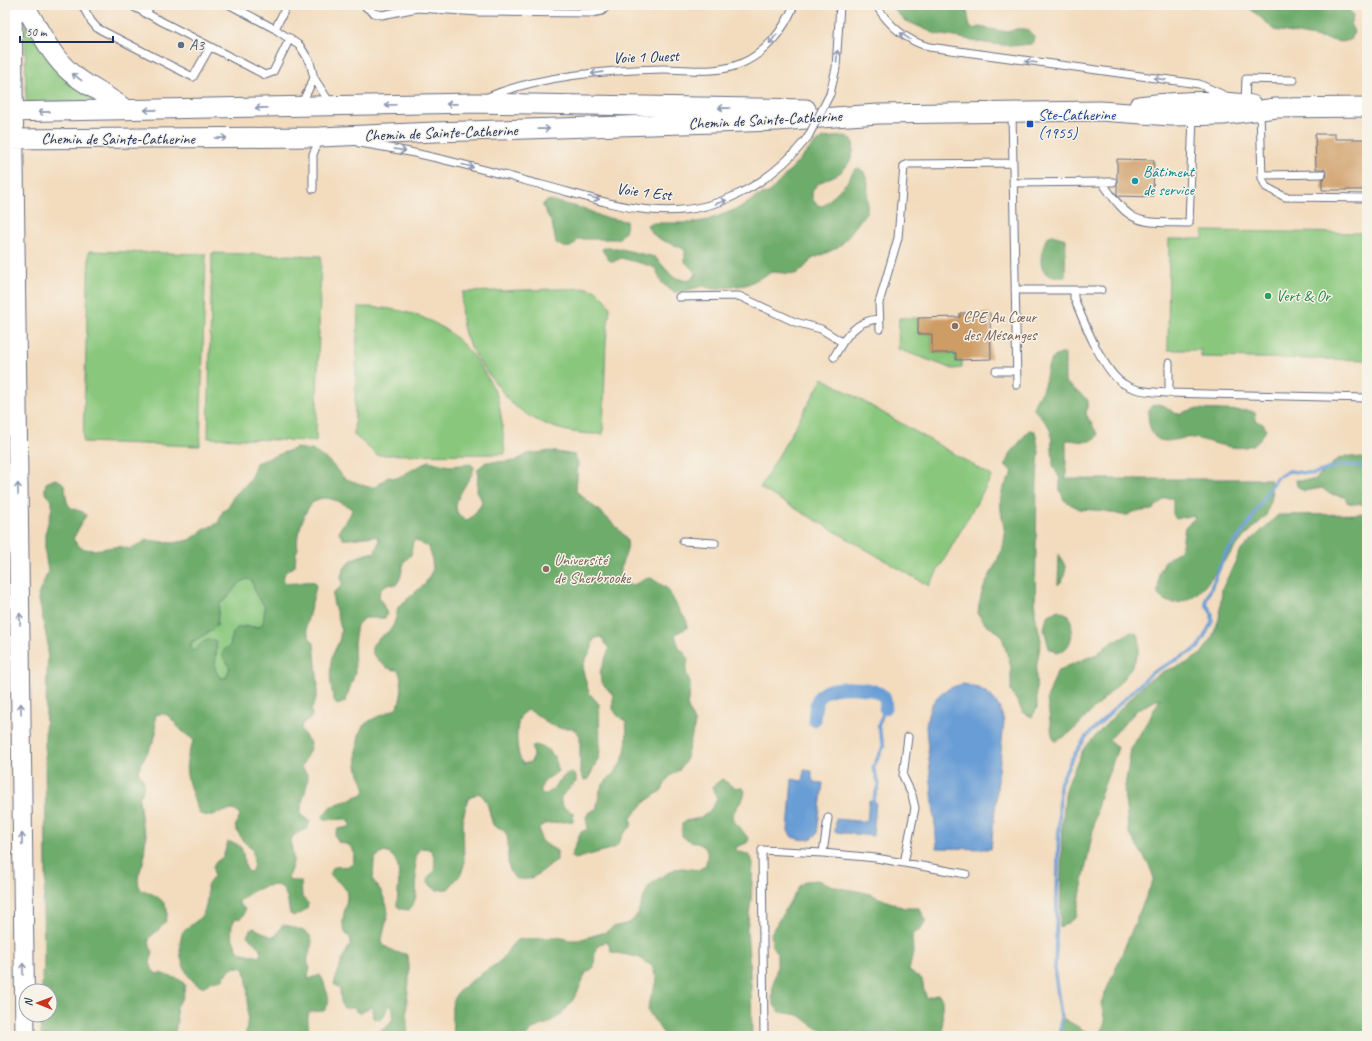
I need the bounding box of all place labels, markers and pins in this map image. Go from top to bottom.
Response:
place label: A3 [189,35,206,55]
marker: A3 [176,40,186,50]
place label: Ste-Catherine (1955) [1038,105,1117,143]
marker: Ste-Catherine (1955) [1025,119,1035,129]
place label: Bâtiment de service [1143,162,1196,200]
marker: Bâtiment de service [1130,176,1140,186]
place label: Vert & Or [1276,286,1332,306]
marker: Vert & Or [1263,291,1273,301]
place label: CPE Au Cœur des Mésanges [963,307,1038,345]
marker: CPE Au Cœur des Mésanges [950,321,960,331]
place label: Université de Sherbrooke [554,550,632,588]
marker: Université de Sherbrooke [541,564,551,574]

